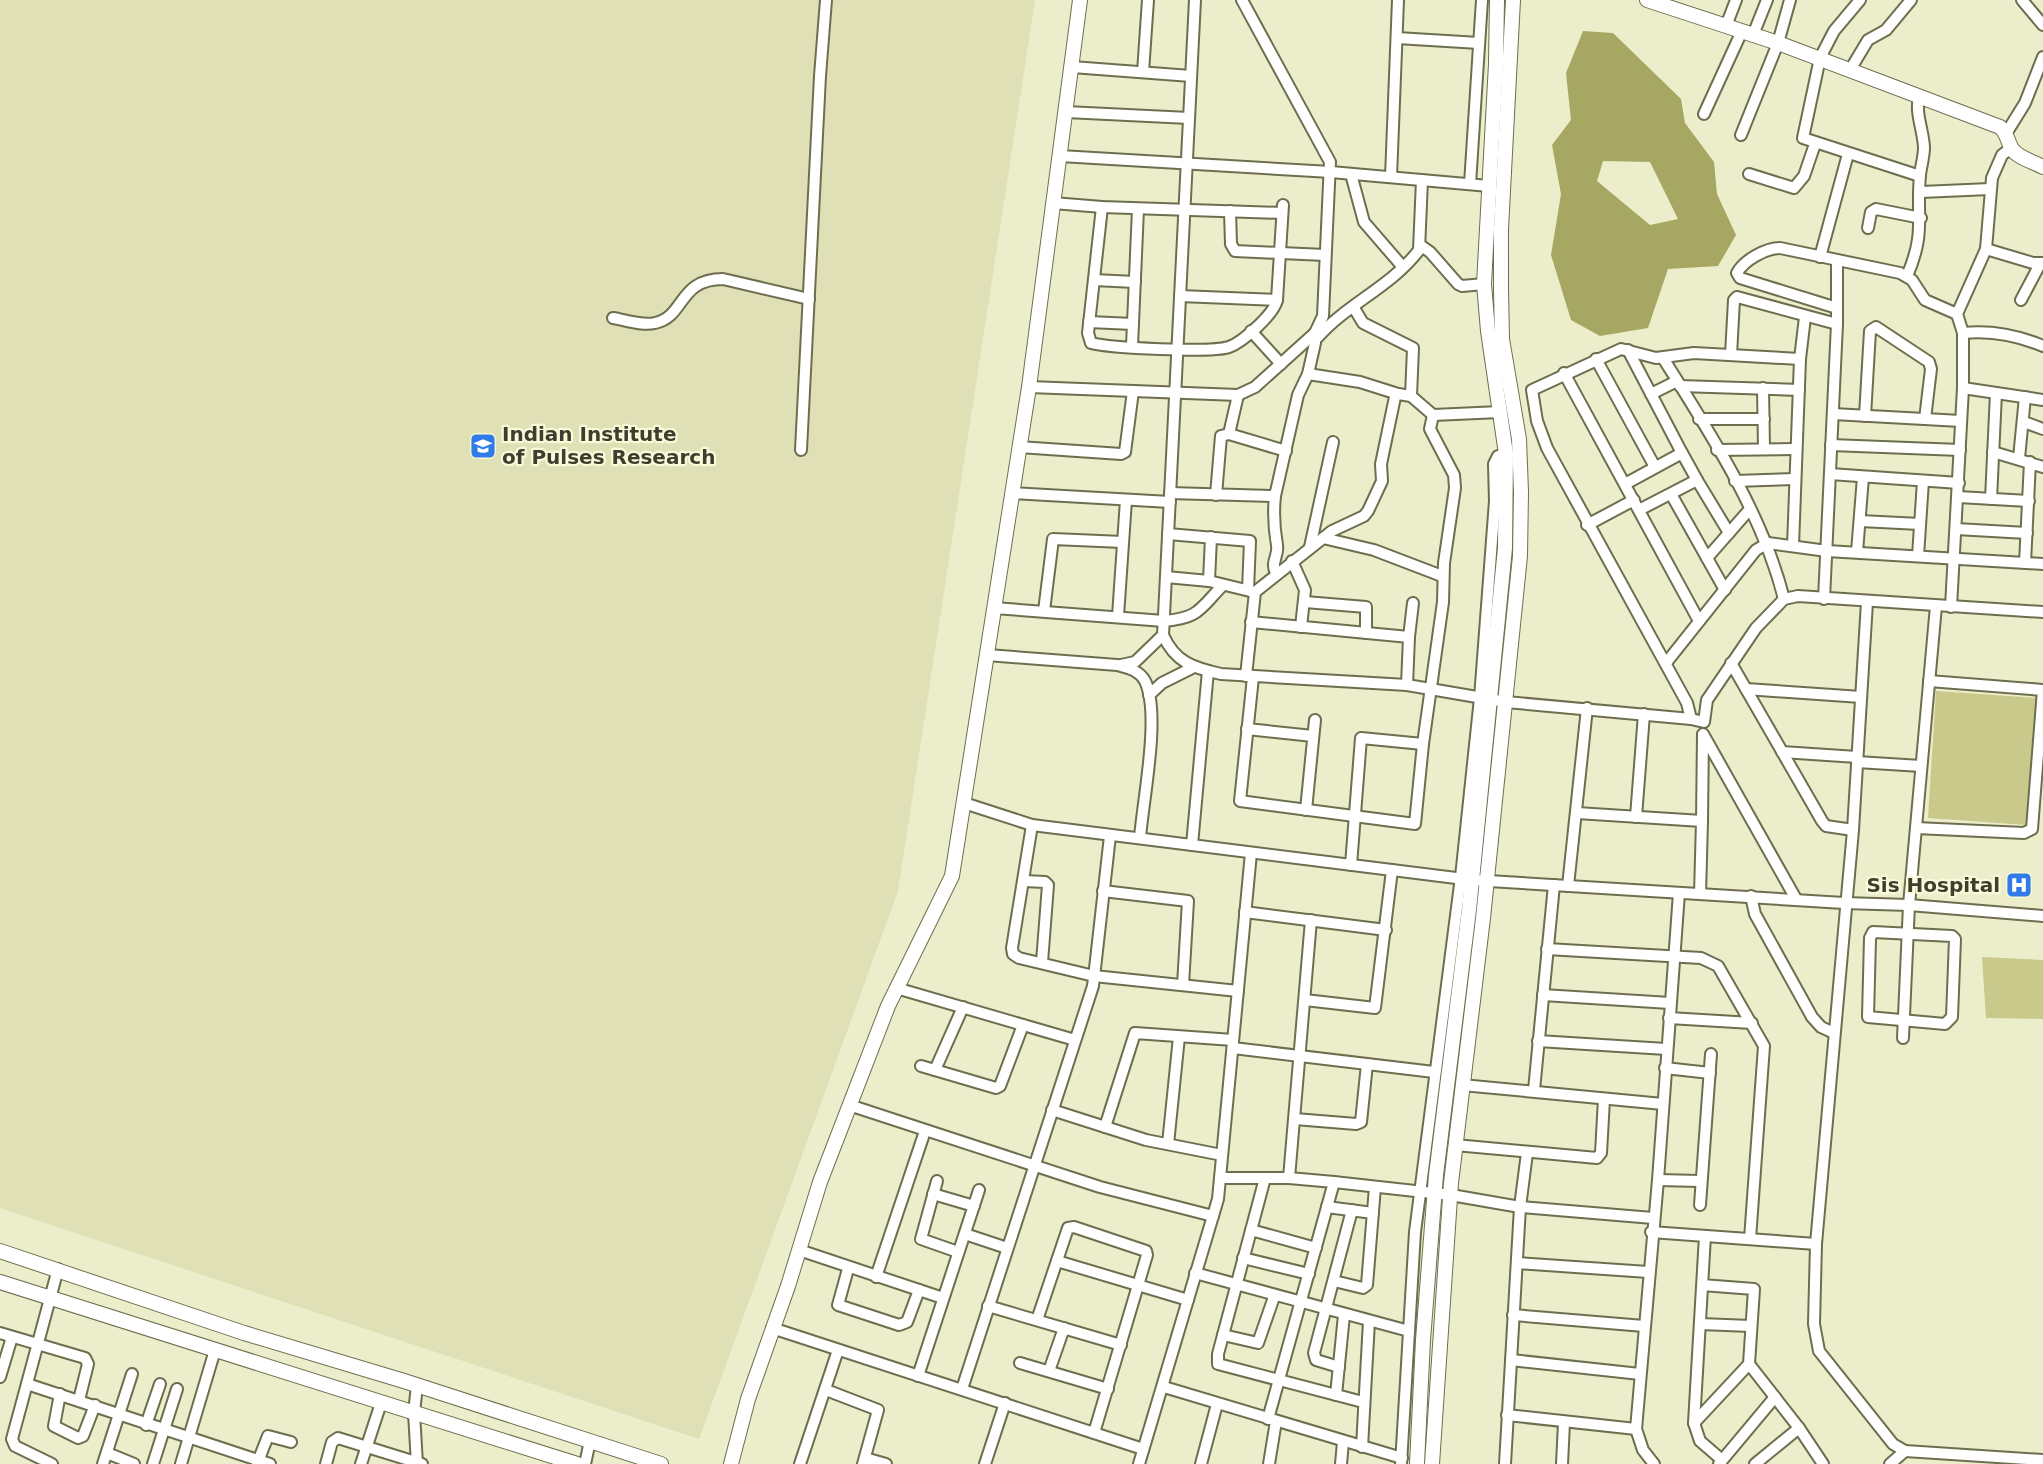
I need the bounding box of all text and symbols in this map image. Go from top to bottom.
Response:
place label: Indian Institute of Pulses Research [502,422,715,469]
school or university icon: Indian Institute of Pulses Research [468,431,498,461]
hospital icon: Sis Hospital [2004,870,2034,900]
place label: Sis Hospital [1866,873,2000,897]

